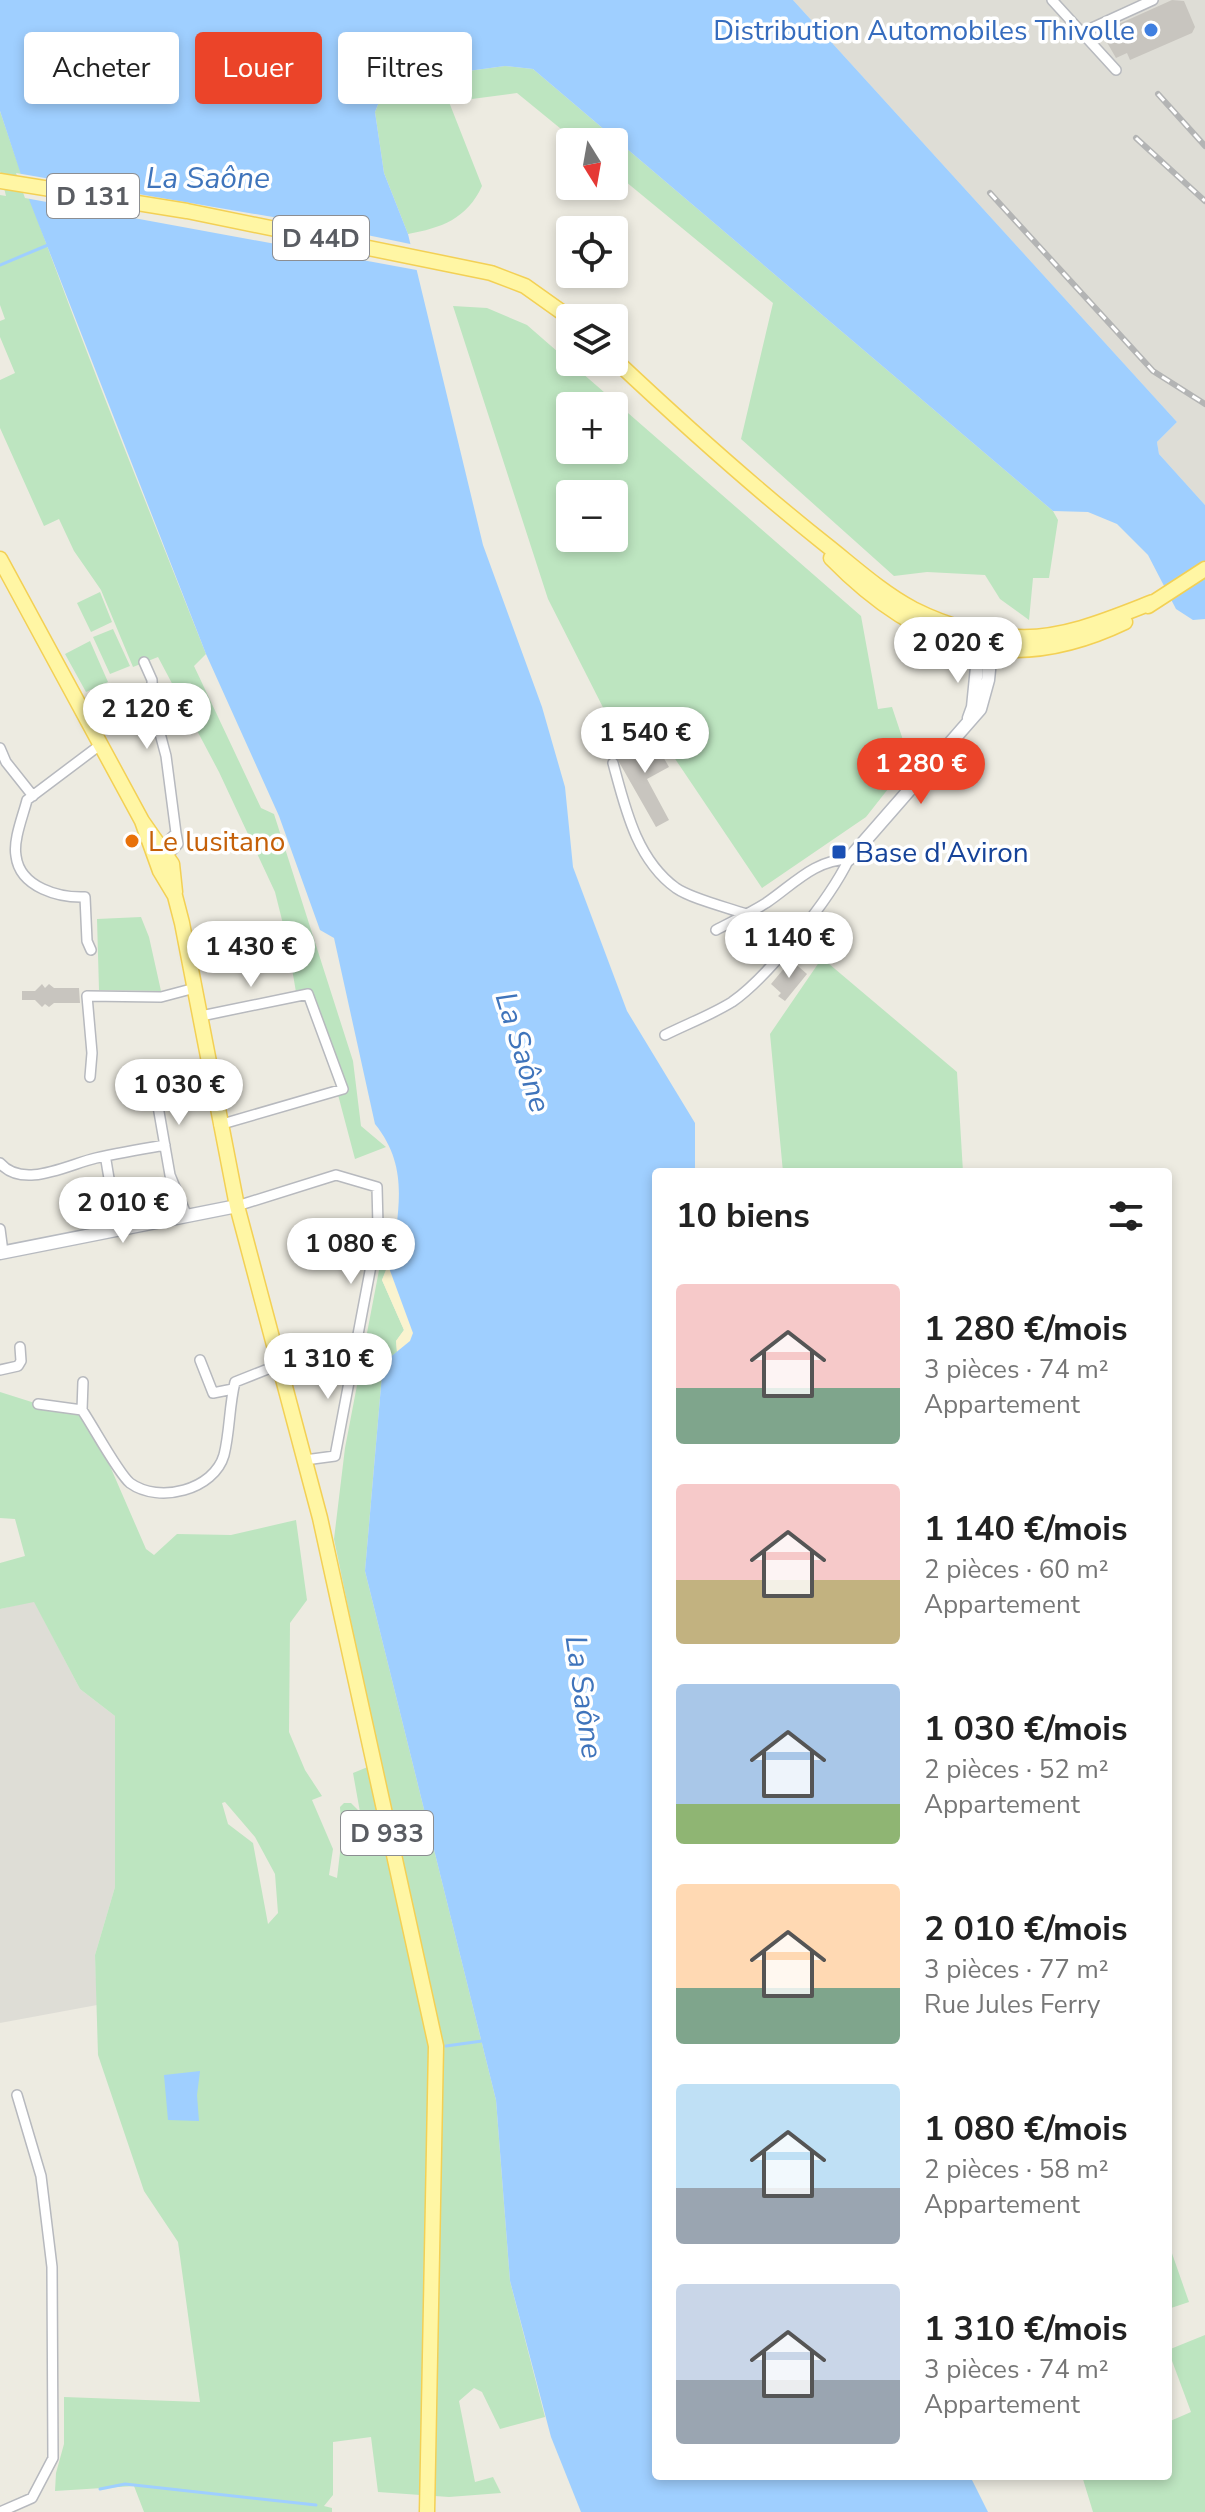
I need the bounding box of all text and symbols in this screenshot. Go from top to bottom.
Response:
place label: Distribution Automobiles Thivolle [713,12,1135,50]
marker: Distribution Automobiles Thivolle [1142,21,1160,39]
chip: Acheter [24,32,179,104]
chip: Louer [195,32,322,104]
chip: Filtres [338,32,472,104]
north arrow [556,128,628,200]
map controls [556,128,628,552]
water label: La Saône [146,158,270,199]
road number: D 131 [47,174,139,218]
road number: D 44D [273,216,369,260]
button: locate [556,216,628,288]
button: layers [556,304,628,376]
button: + [556,392,628,464]
button: − [556,480,628,552]
pin: 2 020 € [884,617,1032,685]
text: 2 020 € [912,625,1004,660]
pin: 2 120 € [73,683,221,751]
text: 2 120 € [101,691,193,726]
pin: 1 540 € [571,707,719,775]
text: 1 540 € [599,715,691,750]
pin: 1 280 € [847,738,995,806]
text: 1 280 € [875,746,967,781]
place label: Le lusitano [148,823,285,861]
marker: Le lusitano [123,832,141,850]
place label: Base d'Aviron [855,834,1029,872]
marker: Base d'Aviron [830,843,848,861]
pin: 1 140 € [715,912,863,980]
text: 1 140 € [743,920,835,955]
pin: 1 430 € [177,921,325,989]
text: 1 430 € [205,929,297,964]
water label: La Saône [485,987,560,1117]
pin: 1 030 € [105,1059,253,1127]
text: 1 030 € [133,1067,225,1102]
pin: 2 010 € [49,1177,197,1245]
text: 2 010 € [77,1185,169,1220]
text: 10 biens [676,1193,810,1239]
icon: filters [1104,1194,1148,1238]
pin: 1 080 € [277,1218,425,1286]
text: 1 080 € [305,1226,397,1261]
text: 1 280 €/mois [924,1306,1128,1352]
icon: home [740,1316,836,1412]
pin: 1 310 € [254,1333,402,1401]
text: 1 310 € [282,1341,374,1376]
text: 3 pièces · 74 m² [924,1352,1109,1387]
text: Appartement [924,1387,1080,1422]
text: 1 140 €/mois [924,1506,1128,1552]
icon: home [740,1516,836,1612]
text: 2 pièces · 60 m² [924,1552,1109,1587]
text: Appartement [924,1587,1080,1622]
water label: La Saône [555,1633,612,1761]
text: 1 030 €/mois [924,1706,1128,1752]
icon: home [740,1716,836,1812]
text: 2 pièces · 52 m² [924,1752,1109,1787]
text: Appartement [924,1787,1080,1822]
road number: D 933 [341,1811,433,1855]
text: 2 010 €/mois [924,1906,1128,1952]
icon: home [740,1916,836,2012]
text: 3 pièces · 77 m² [924,1952,1109,1987]
text: Rue Jules Ferry [924,1987,1100,2022]
text: 1 080 €/mois [924,2106,1128,2152]
icon: home [740,2116,836,2212]
text: 2 pièces · 58 m² [924,2152,1109,2187]
text: Appartement [924,2187,1080,2222]
text: 1 310 €/mois [924,2306,1128,2352]
icon: home [740,2316,836,2412]
text: 3 pièces · 74 m² [924,2352,1109,2387]
text: Appartement [924,2387,1080,2422]

